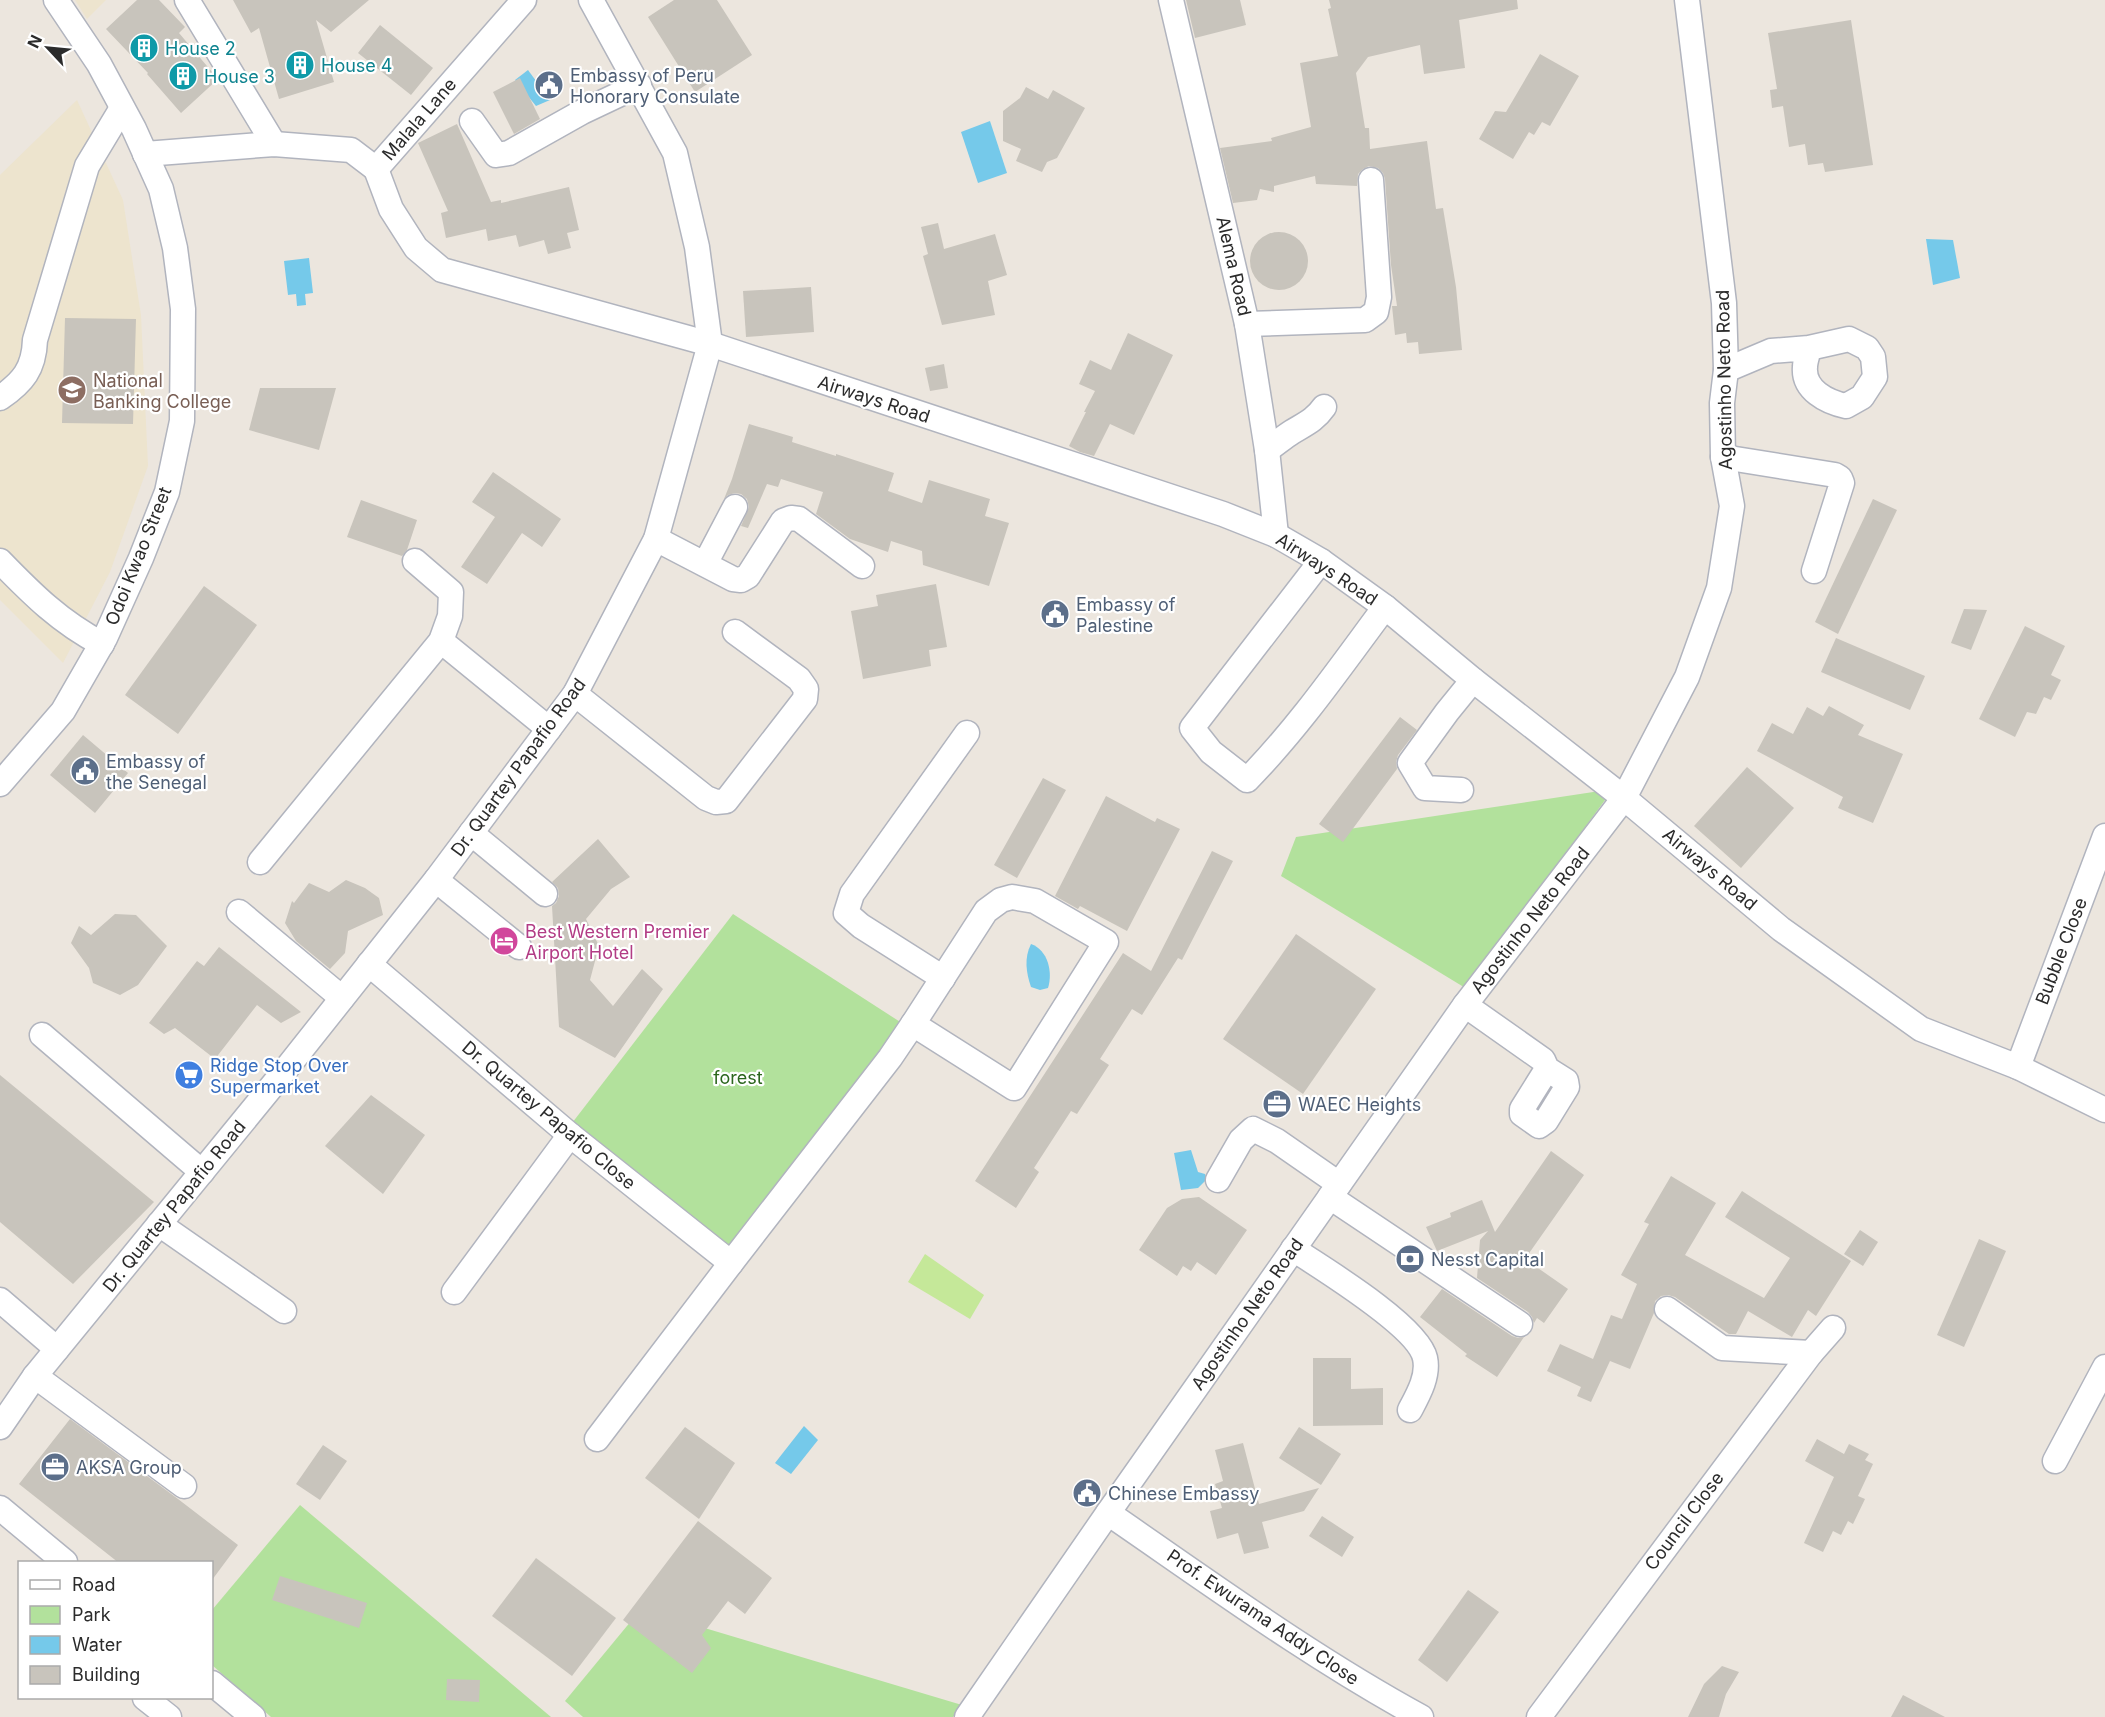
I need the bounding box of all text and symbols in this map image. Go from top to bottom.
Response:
north arrow [18,18,78,78]
text: N [23,32,46,51]
building icon: House 2 [128,32,160,64]
place label: House 2 [165,38,236,59]
building icon: House 4 [284,49,316,81]
place label: House 4 [321,55,393,76]
building icon: House 3 [167,60,199,92]
place label: Embassy of Peru Honorary Consulate [570,65,740,107]
place label: House 3 [204,66,275,87]
public building icon: Embassy of Peru Honorary Consulate [533,69,565,101]
street label: Malala Lane [378,74,460,164]
street label: Alema Road [1212,214,1256,318]
street label: Agostinho Neto Road [1712,290,1736,470]
place label: National Banking College [93,370,231,412]
street label: Airways Road [815,371,933,427]
school or university icon: National Banking College [56,374,88,406]
street label: Odoi Kwao Street [101,484,175,628]
street label: Airways Road [1272,528,1382,610]
place label: Embassy of Palestine [1076,594,1176,636]
public building icon: Embassy of Palestine [1039,598,1071,630]
street label: Dr. Quartey Papafio Road [446,674,590,860]
place label: Embassy of the Senegal [106,751,207,793]
public building icon: Embassy of the Senegal [69,755,101,787]
street label: Airways Road [1659,824,1761,914]
street label: Agostinho Neto Road [1466,843,1594,997]
street label: Bubble Close [2031,895,2091,1007]
place label: Best Western Premier Airport Hotel [525,921,710,963]
hotel icon: Best Western Premier Airport Hotel [488,925,520,957]
street label: Dr. Quartey Papafio Close [458,1036,640,1194]
place label: Ridge Stop Over Supermarket [210,1055,349,1097]
supermarket icon: Ridge Stop Over Supermarket [173,1059,205,1091]
park label: forest [713,1067,763,1088]
office icon: WAEC Heights [1261,1088,1293,1120]
place label: WAEC Heights [1298,1094,1421,1115]
street label: Dr. Quartey Papafio Road [98,1116,250,1296]
street label: Agostinho Neto Road [1187,1234,1307,1394]
bank icon: Nesst Capital [1394,1243,1426,1275]
place label: Nesst Capital [1431,1249,1544,1270]
office icon: AKSA Group [39,1451,71,1483]
place label: AKSA Group [76,1457,182,1478]
street label: Council Close [1640,1468,1728,1574]
public building icon: Chinese Embassy [1071,1477,1103,1509]
place label: Chinese Embassy [1108,1483,1259,1504]
street label: Prof. Ewurama Addy Close [1163,1545,1363,1689]
legend [18,1561,213,1699]
text: Road [72,1574,115,1595]
text: Park [72,1604,111,1625]
text: Water [72,1634,122,1655]
text: Building [72,1664,140,1685]

